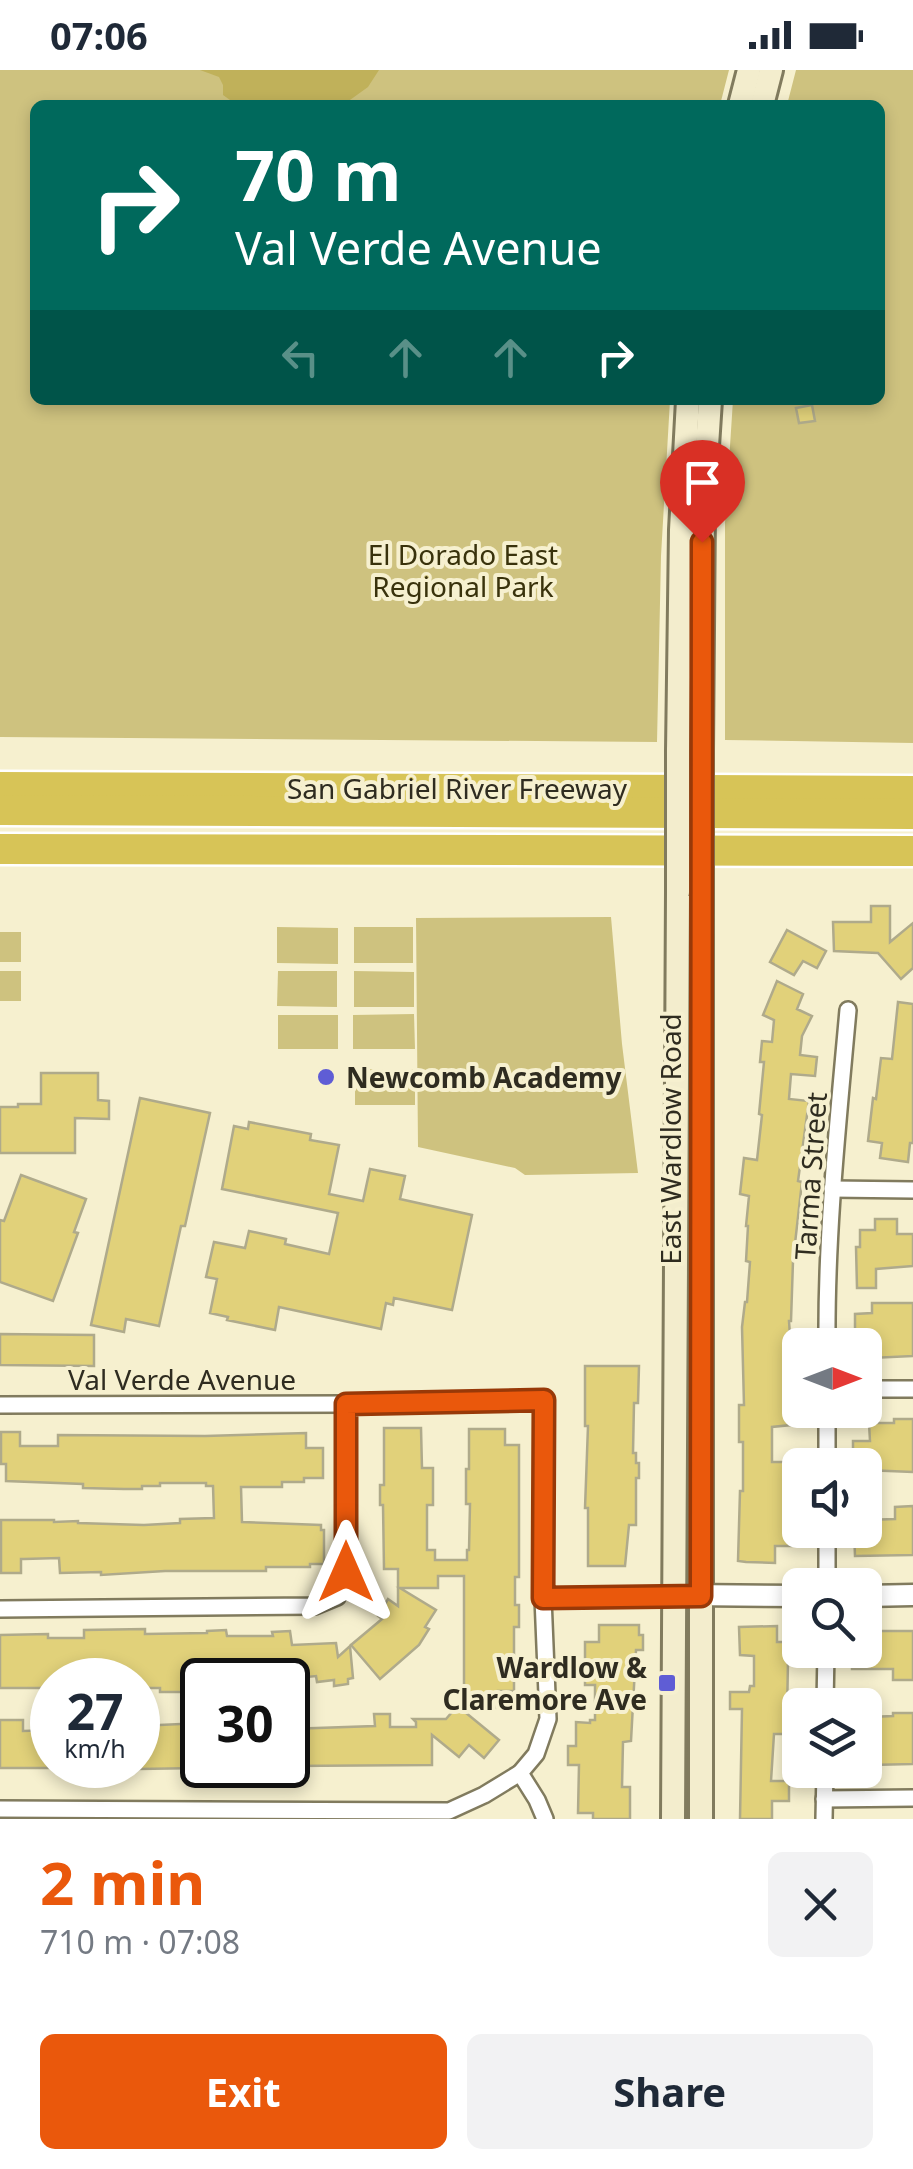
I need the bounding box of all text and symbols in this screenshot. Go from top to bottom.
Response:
text: 07:06 [50,9,148,61]
text: 70 m [235,126,402,222]
icon: right [70,140,200,270]
text: Val Verde Avenue [235,217,602,278]
icon: left [273,330,328,385]
icon: ahead [378,330,433,385]
icon: ahead [483,330,538,385]
icon: right [588,330,643,385]
pin [660,440,745,543]
icon: arrive [675,455,730,510]
park label: El Dorado East Regional Park [368,535,558,605]
street label: San Gabriel River Freeway [287,769,628,807]
street label: East Wardlow Road [651,1013,689,1265]
place label: Newcomb Academy [346,1058,621,1096]
marker: Newcomb Academy [315,1066,337,1088]
street label: Tarma Street [785,1091,835,1261]
north arrow [782,1328,882,1428]
map controls [782,1328,882,1788]
street label: Val Verde Avenue [68,1360,296,1398]
button: sound [782,1448,882,1548]
position arrow [294,1520,398,1624]
button: search [782,1568,882,1668]
place label: Wardlow & Claremore Ave [442,1648,647,1718]
speed limit sign: 30 [180,1658,310,1788]
marker: Wardlow & Claremore Ave [656,1672,678,1694]
text: 27 [66,1677,124,1745]
button: layers [782,1688,882,1788]
text: km/h [64,1731,126,1765]
text: 2 min [40,1841,205,1923]
button: close [768,1852,873,1957]
text: 710 m · 07:08 [40,1920,240,1963]
button: Exit [40,2034,447,2149]
button: Share [467,2034,873,2149]

